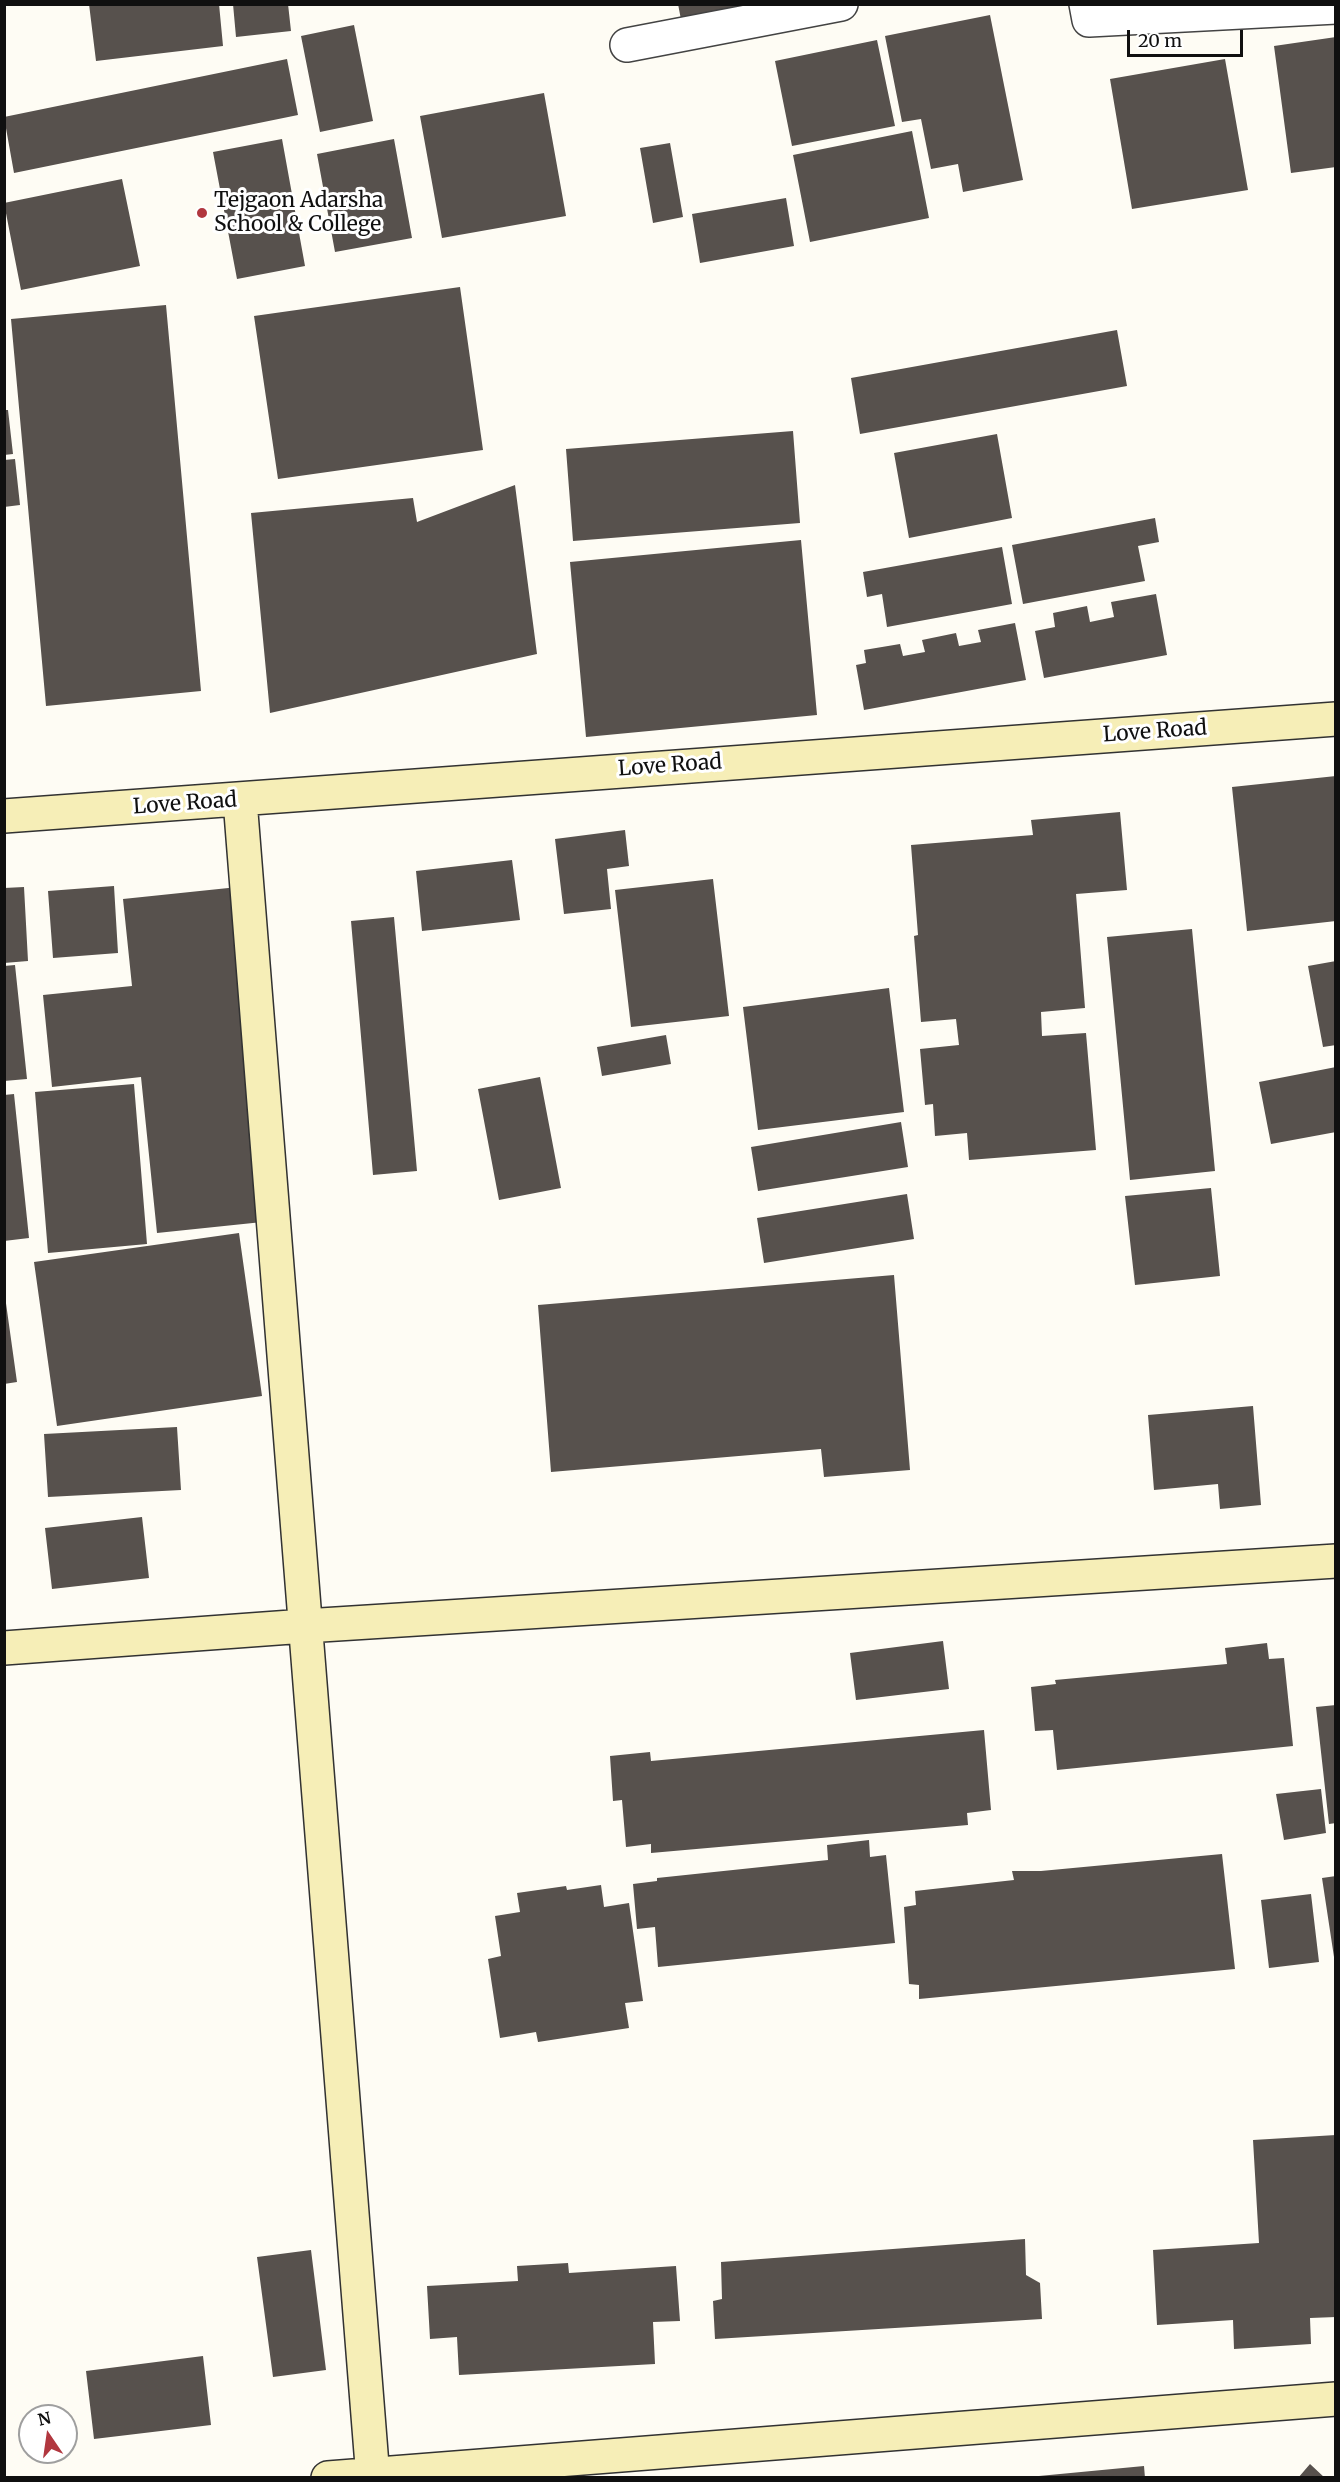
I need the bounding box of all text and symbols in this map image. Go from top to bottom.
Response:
scale bar [1130,18,1246,56]
text: 20 m [1138,29,1182,52]
place label: Tejgaon Adarsha School & College [214,188,383,238]
marker: Tejgaon Adarsha School & College [195,206,209,220]
street label: Love Road [1102,716,1208,748]
street label: Love Road [617,750,723,782]
street label: Love Road [132,788,238,820]
north arrow [18,2404,78,2464]
text: N [36,2407,53,2430]

